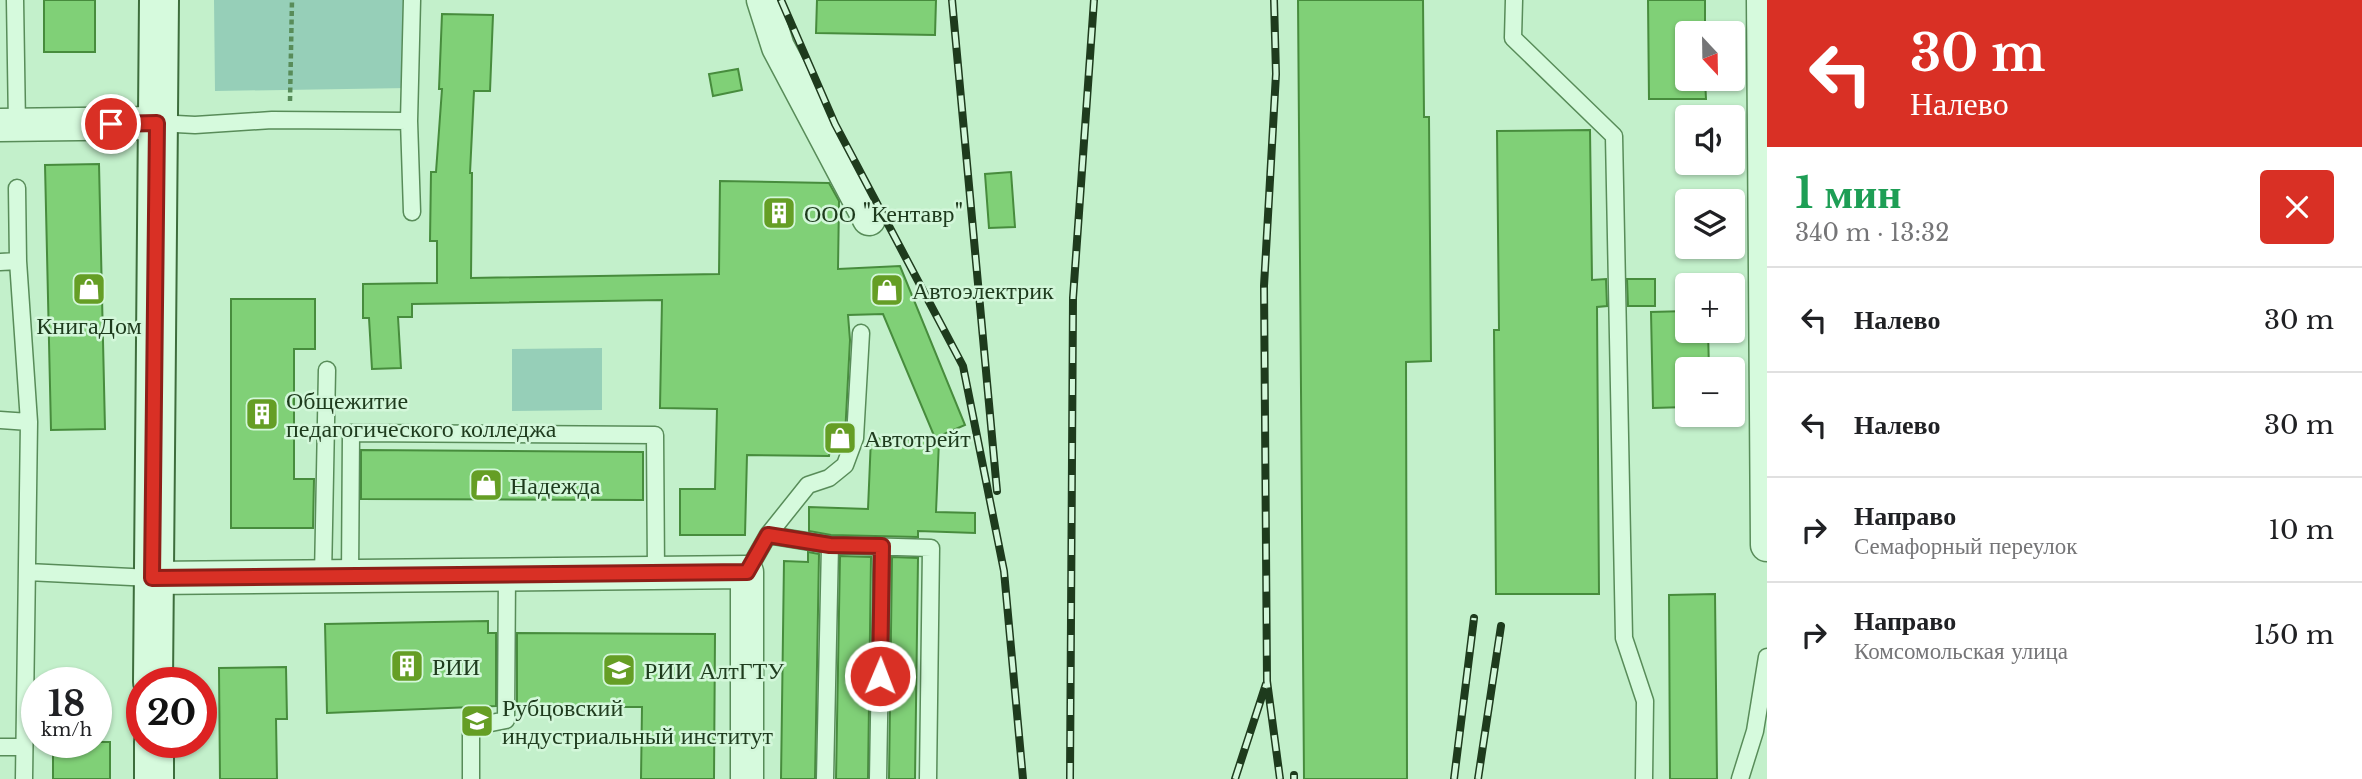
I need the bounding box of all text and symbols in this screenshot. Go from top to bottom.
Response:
north arrow [1675,21,1745,91]
map controls [1675,21,1745,427]
text: 30 m [1910,23,2045,84]
icon: left [1795,28,1886,119]
text: Налево [1910,84,2009,124]
pin [81,94,141,154]
icon: arrive [92,105,130,143]
button: sound [1675,105,1745,175]
text: 1 мин [1795,167,1902,219]
button: close [2260,170,2334,244]
button: layers [1675,189,1745,259]
building icon: ООО "Кентавр" [760,194,798,232]
place label: ООО "Кентавр" [804,199,963,228]
text: 340 m · 13:32 [1795,219,1949,247]
shop icon: КнигаДом [70,270,108,308]
shop icon: Автоэлектрик [868,271,906,309]
button: + [1675,273,1745,343]
place label: Автоэлектрик [912,276,1054,305]
icon: left [1795,301,1833,339]
text: Налево [1854,304,1940,336]
text: 30 m [2264,304,2334,336]
place label: КнигаДом [36,311,142,340]
button: − [1675,357,1745,427]
place label: Общежитие педагогического колледжа [286,386,557,443]
building icon: Общежитие педагогического колледжа [243,395,281,433]
icon: left [1795,406,1833,444]
text: Налево [1854,409,1940,441]
text: 30 m [2264,409,2334,441]
shop icon: Автотрейт [821,419,859,457]
place label: Автотрейт [864,424,971,453]
shop icon: Надежда [467,466,505,504]
place label: Надежда [510,471,601,500]
text: Направо [1854,500,1956,532]
icon: right [1795,511,1833,549]
text: 10 m [2268,514,2334,546]
text: Семафорный переулок [1854,532,2077,560]
text: Направо [1854,605,1956,637]
icon: right [1795,616,1833,654]
text: 150 m [2254,619,2334,651]
text: Комсомольская улица [1854,637,2068,665]
position arrow [843,639,917,713]
building icon: РИИ [388,647,426,685]
school or university icon: РИИ АлтГТУ [600,651,638,689]
place label: РИИ [432,652,480,681]
place label: РИИ АлтГТУ [644,656,784,685]
speed limit sign: 20 [126,667,217,758]
text: 18 [48,682,85,725]
place label: Рубцовский индустриальный институт [502,693,774,750]
school or university icon: Рубцовский индустриальный институт [458,702,496,740]
text: km/h [41,719,92,741]

